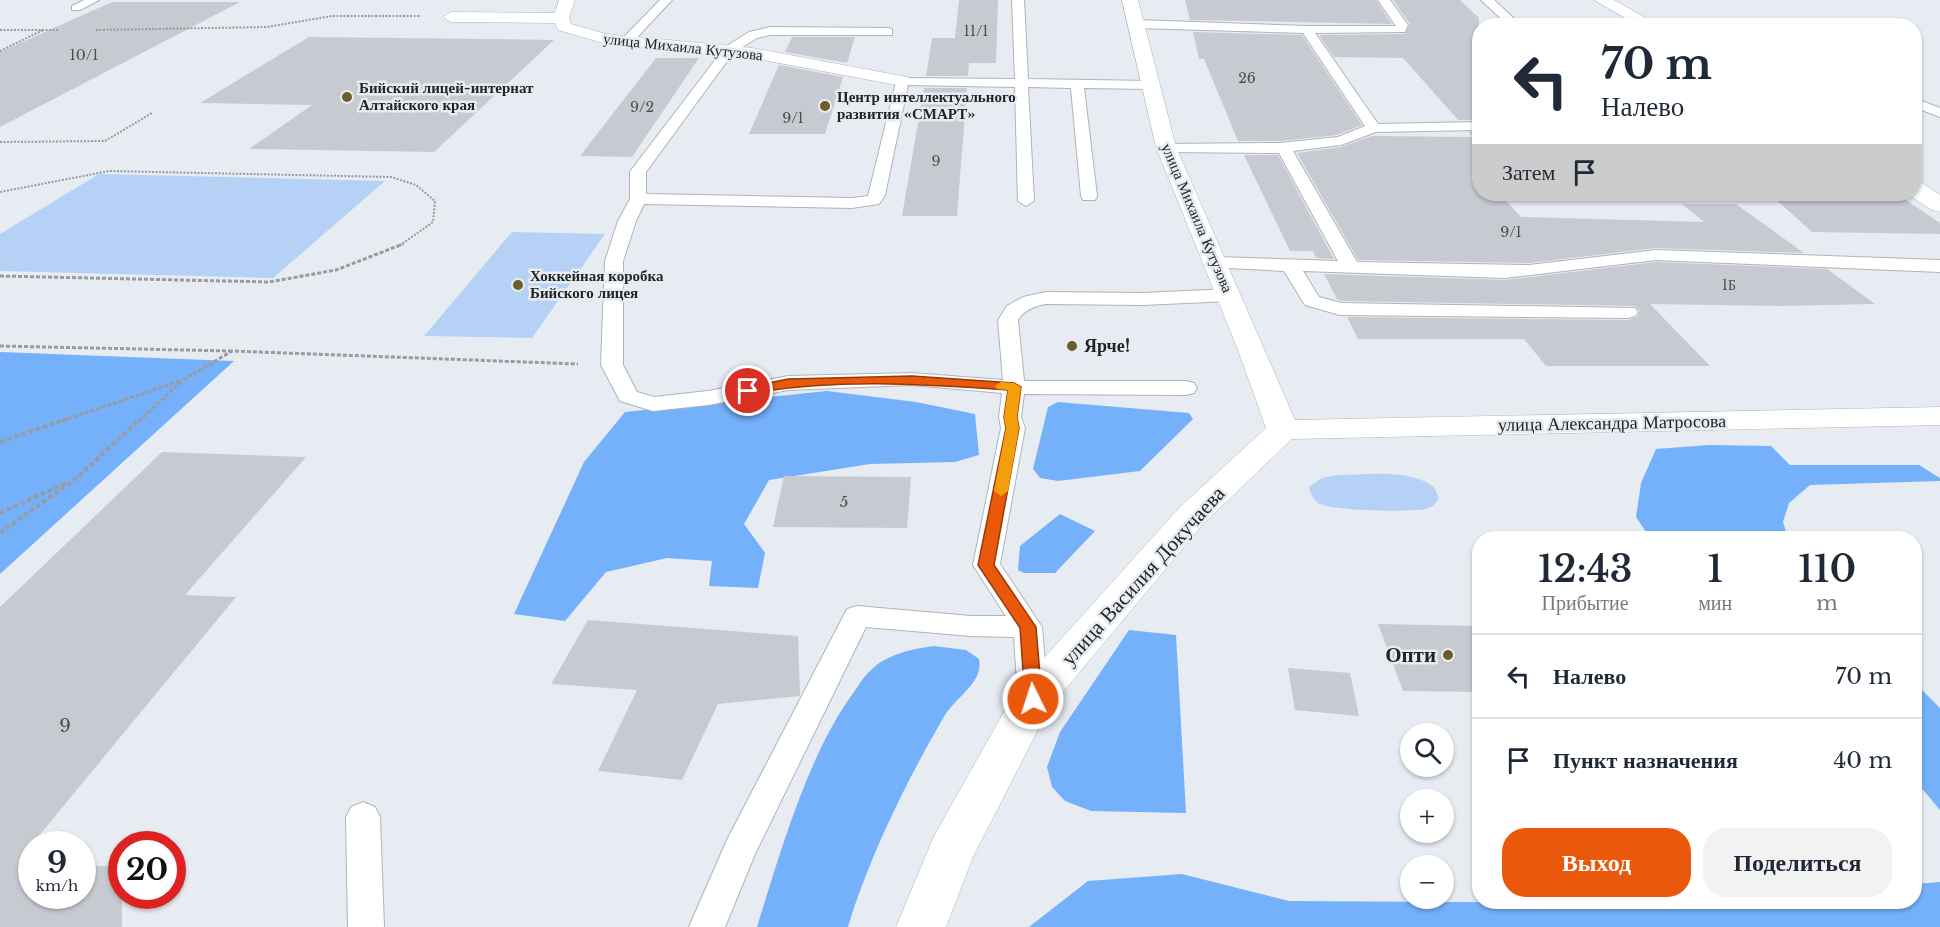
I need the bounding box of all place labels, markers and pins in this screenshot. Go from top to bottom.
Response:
place label: Бийский лицей-интернат Алтайского края [359,78,534,114]
place label: Центр интеллектуального развития «СМАРТ» [837,87,1016,123]
marker: Бийский лицей-интернат Алтайского края [340,90,354,104]
marker: Центр интеллектуального развития «СМАРТ» [818,99,832,113]
place label: Хоккейная коробка Бийского лицея [530,266,664,302]
marker: Хоккейная коробка Бийского лицея [511,278,525,292]
place label: Ярче! [1084,335,1130,357]
marker: Ярче! [1065,339,1079,353]
pin [722,365,773,416]
place label: Опти [1385,642,1436,668]
marker: Опти [1441,648,1455,662]

